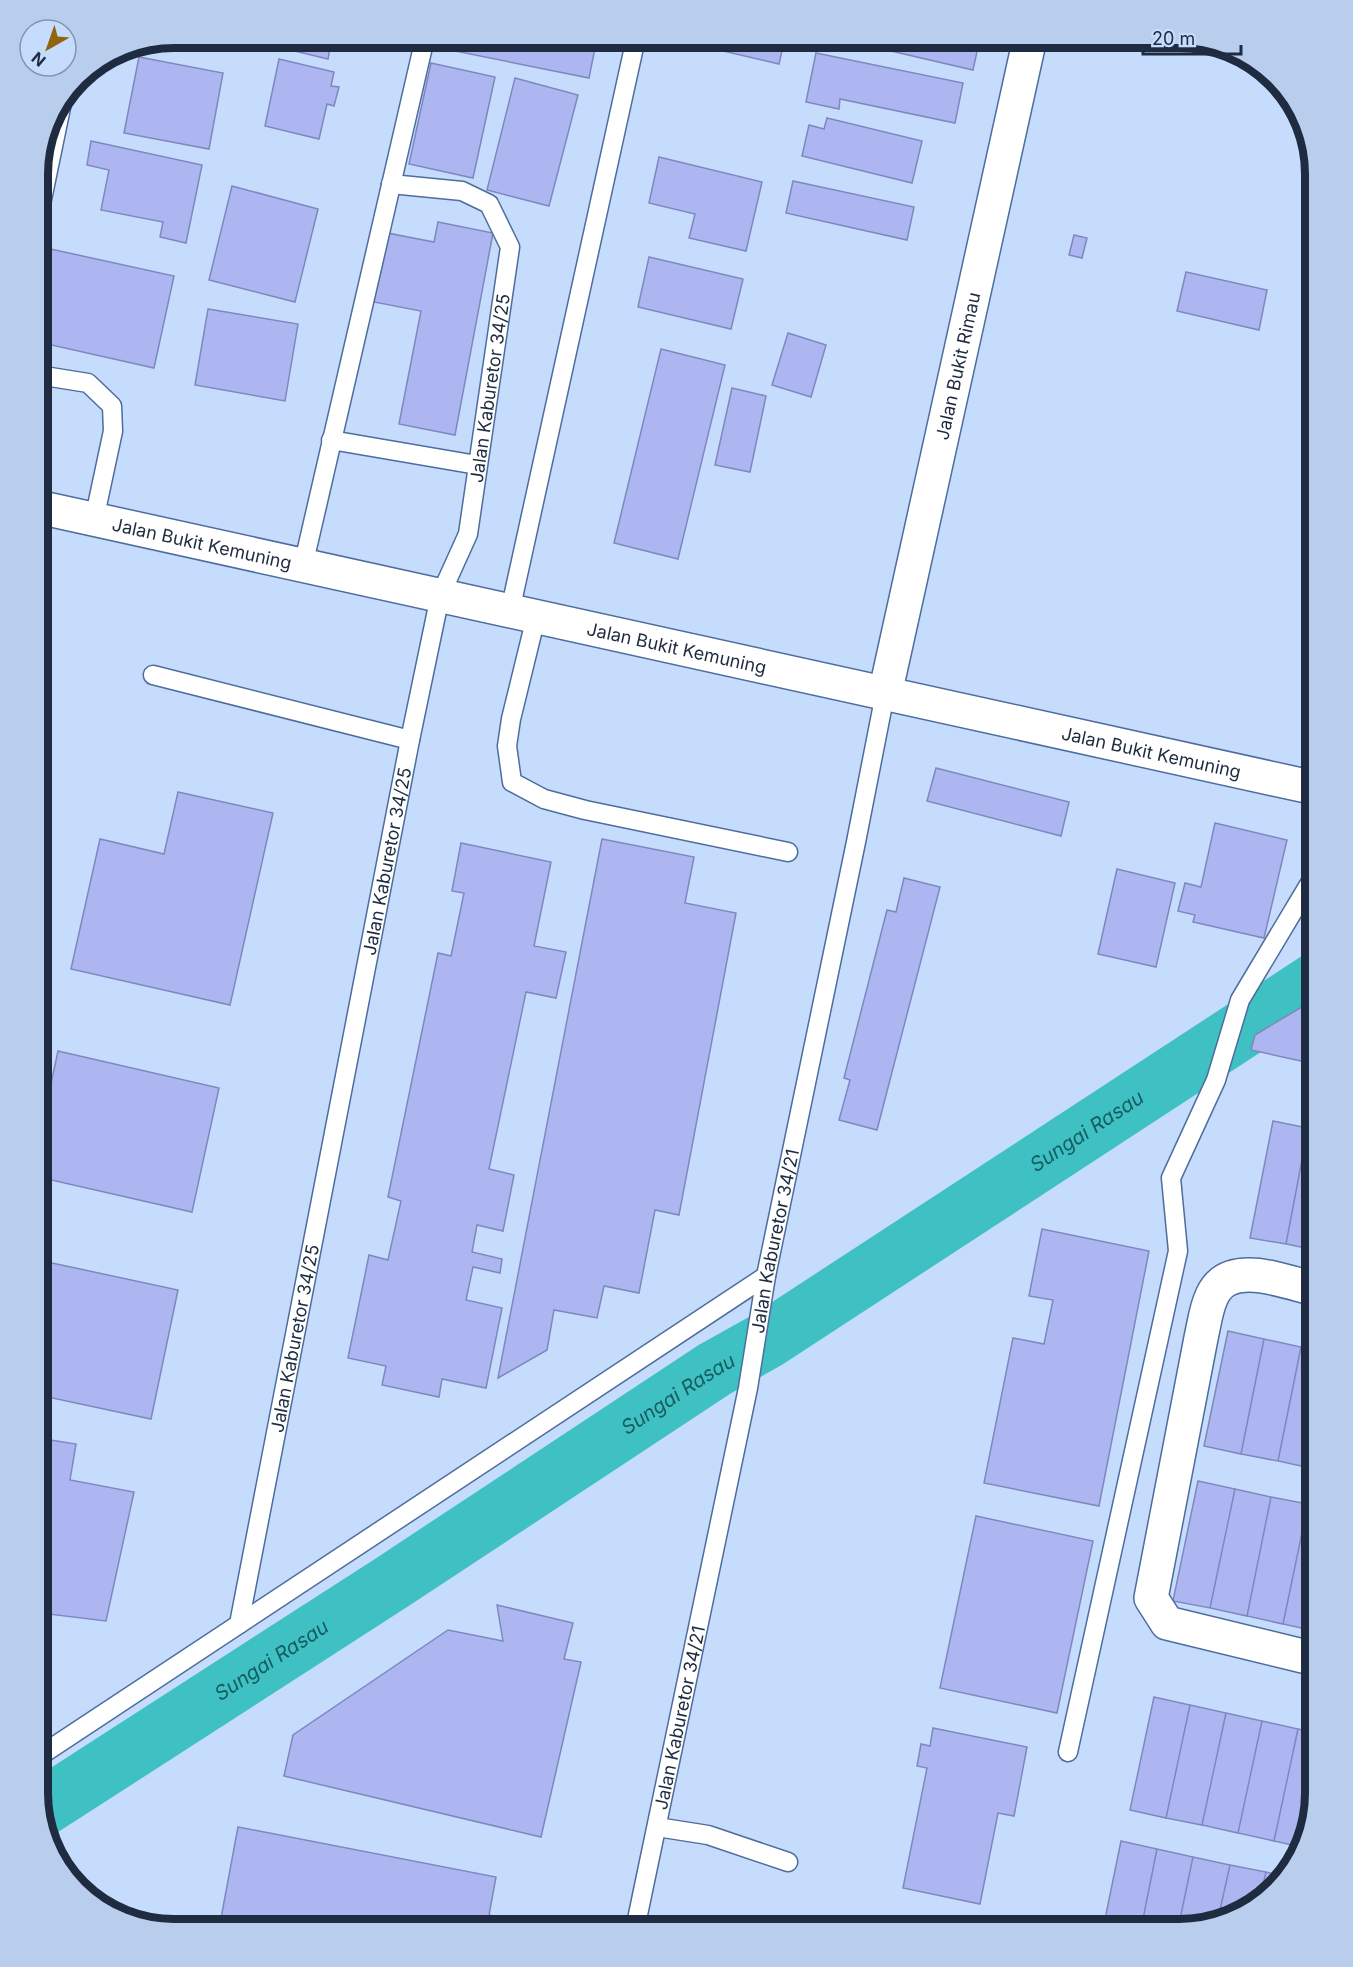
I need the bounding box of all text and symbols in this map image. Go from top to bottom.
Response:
north arrow [18,18,78,78]
scale bar [1143,18,1240,56]
text: 20 m [1152,28,1195,49]
text: N [27,48,49,71]
street label: Jalan Bukit Rimau [931,290,984,442]
street label: Jalan Kaburetor 34/25 [465,292,514,484]
street label: Jalan Bukit Kemuning [110,513,294,573]
street label: Jalan Bukit Kemuning [585,618,768,677]
street label: Jalan Bukit Kemuning [1060,722,1243,782]
street label: Jalan Kaburetor 34/25 [358,765,415,957]
water label: Sungai Rasau [1025,1085,1148,1177]
street label: Jalan Kaburetor 34/21 [746,1147,803,1335]
street label: Jalan Kaburetor 34/25 [266,1243,323,1434]
water label: Sungai Rasau [617,1348,739,1440]
water label: Sungai Rasau [210,1614,333,1706]
street label: Jalan Kaburetor 34/21 [650,1624,709,1811]

